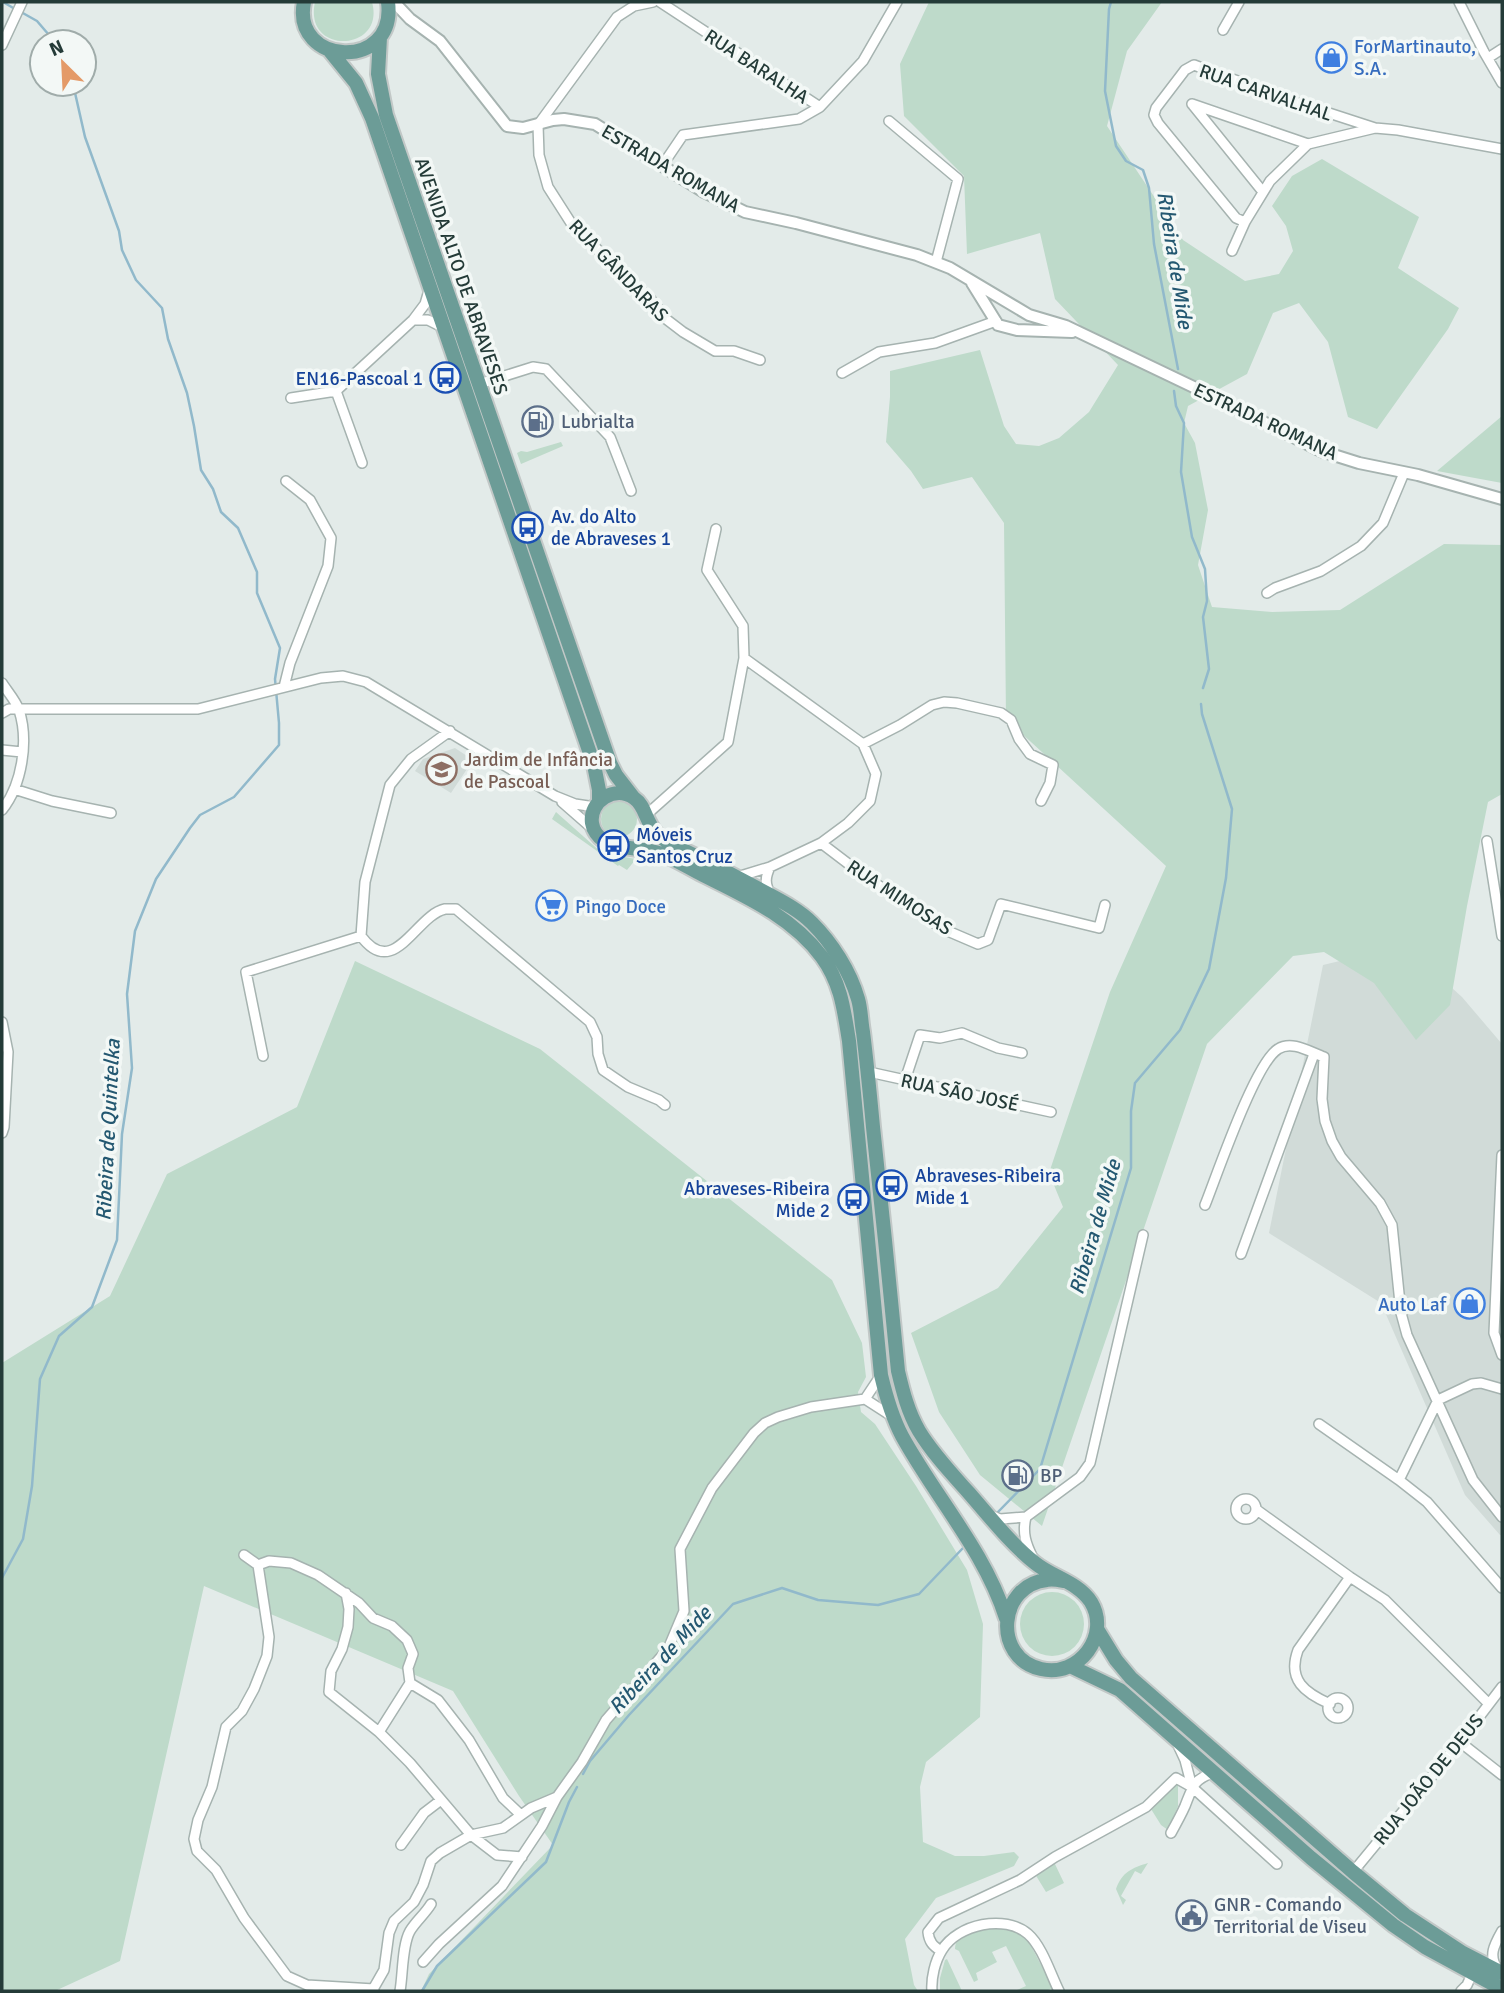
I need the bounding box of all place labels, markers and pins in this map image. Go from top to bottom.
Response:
place label: ForMartinauto, S.A. [1354,35,1476,81]
shop icon: ForMartinauto, S.A. [1314,40,1348,74]
bus stop icon: EN16-Pascoal 1 [429,361,463,395]
place label: EN16-Pascoal 1 [295,367,423,391]
fuel station icon: Lubrialta [521,404,555,438]
place label: Lubrialta [561,410,635,434]
place label: Av. do Alto de Abraveses 1 [551,505,671,551]
bus stop icon: Av. do Alto de Abraveses 1 [511,510,545,544]
place label: Jardim de Infância de Pascoal [464,748,613,794]
school or university icon: Jardim de Infância de Pascoal [424,753,458,787]
place label: Móveis Santos Cruz [636,823,733,869]
bus stop icon: Móveis Santos Cruz [596,828,630,862]
supermarket icon: Pingo Doce [535,889,569,923]
place label: Pingo Doce [575,895,666,919]
place label: Abraveses-Ribeira Mide 1 [915,1164,1061,1210]
bus stop icon: Abraveses-Ribeira Mide 1 [875,1169,909,1203]
place label: Abraveses-Ribeira Mide 2 [684,1177,830,1223]
bus stop icon: Abraveses-Ribeira Mide 2 [836,1182,870,1216]
shop icon: Auto Laf [1452,1287,1486,1321]
place label: Auto Laf [1378,1293,1448,1317]
fuel station icon: BP [1000,1458,1034,1492]
place label: BP [1040,1464,1062,1488]
place label: GNR - Comando Territorial de Viseu [1214,1893,1367,1939]
public building icon: GNR - Comando Territorial de Viseu [1174,1898,1208,1932]

